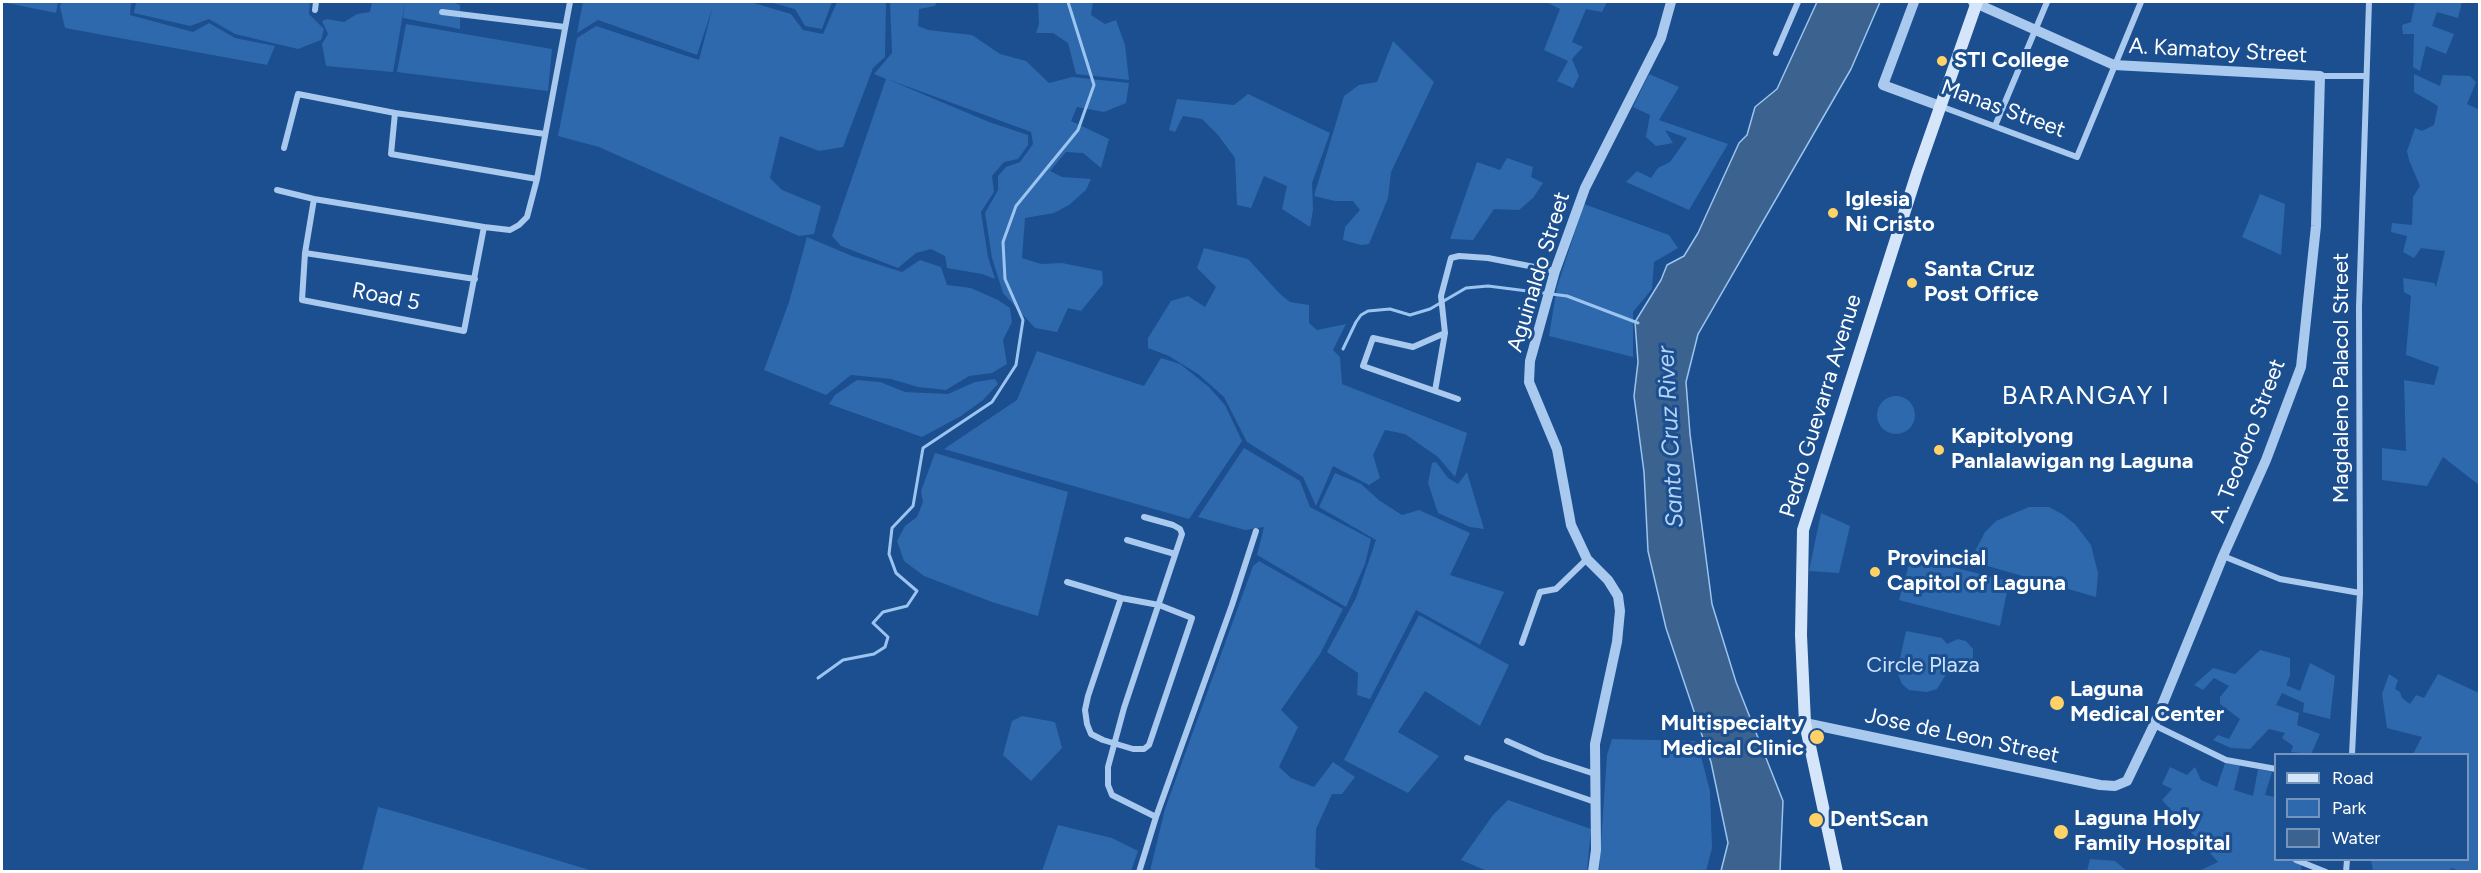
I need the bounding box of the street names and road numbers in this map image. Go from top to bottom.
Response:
street label: A. Kamatoy Street [2128,33,2308,69]
street label: Manas Street [1937,74,2069,144]
street label: Aguinaldo Street [1502,189,1576,355]
street label: Magdaleno Palacol Street [2329,253,2355,503]
street label: Road 5 [350,277,422,317]
street label: Pedro Guevarra Avenue [1774,291,1868,521]
street label: A. Teodoro Street [2205,355,2291,527]
street label: Jose de Leon Street [1863,703,2061,769]

